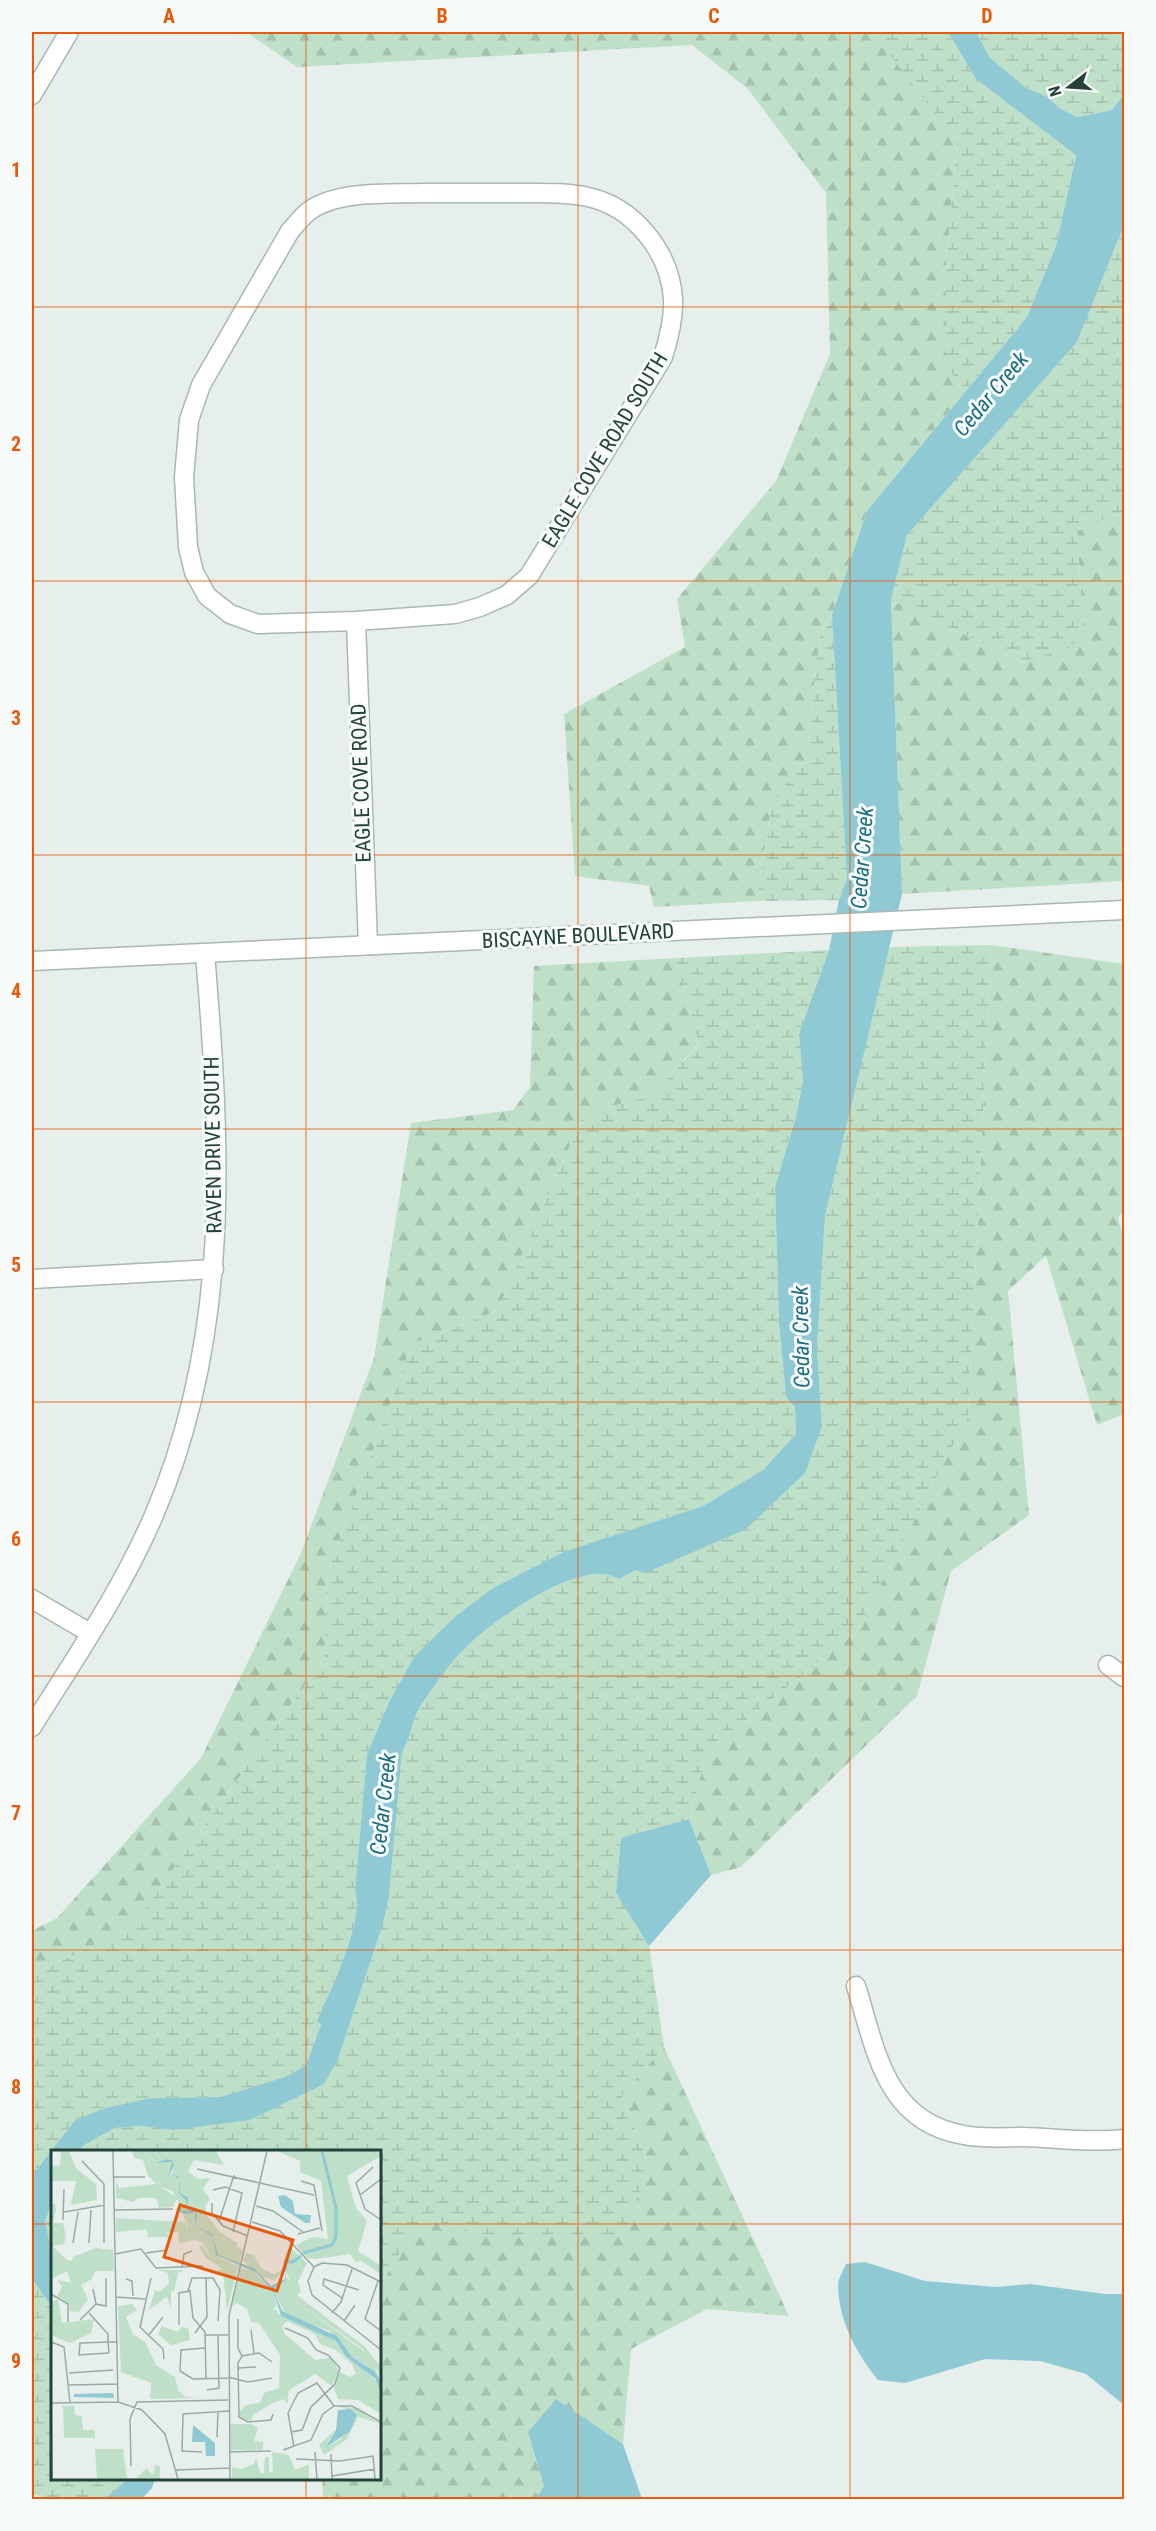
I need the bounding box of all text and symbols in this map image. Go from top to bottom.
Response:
text: A [163,4,175,28]
text: B [436,4,448,28]
text: C [708,4,720,28]
text: D [981,4,993,28]
north arrow [1039,57,1099,117]
text: N [1045,84,1066,99]
text: 1 [11,158,21,182]
water label: Cedar Creek [949,346,1034,441]
street label: EAGLE COVE ROAD SOUTH [537,348,673,552]
text: 2 [11,432,21,456]
street label: EAGLE COVE ROAD [346,703,376,863]
text: 3 [11,706,21,730]
water label: Cedar Creek [846,806,878,910]
street label: BISCAYNE BOULEVARD [481,919,675,953]
text: 4 [11,979,21,1003]
street label: RAVEN DRIVE SOUTH [199,1056,227,1234]
text: 5 [11,1253,21,1277]
water label: Cedar Creek [788,1285,814,1388]
text: 6 [11,1527,21,1551]
water label: Cedar Creek [365,1751,401,1856]
text: 7 [11,1801,21,1825]
text: 8 [11,2075,21,2099]
inset map [51,2150,381,2480]
text: 9 [11,2349,21,2373]

